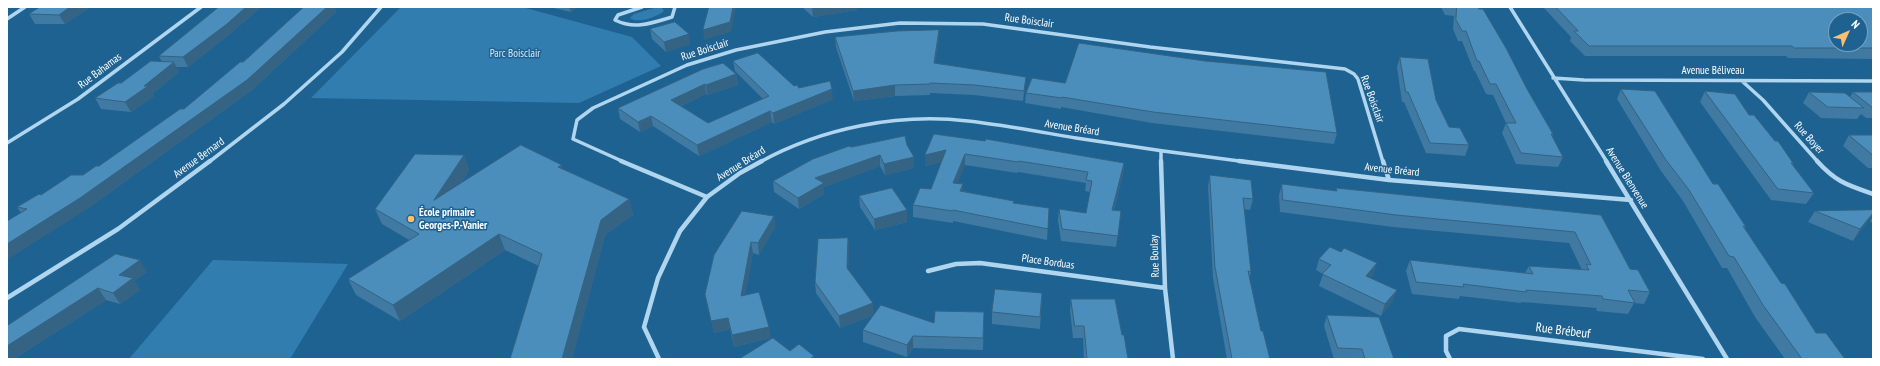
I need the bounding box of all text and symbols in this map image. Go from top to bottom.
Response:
street label: Rue Boisclair [1004,11,1054,31]
north arrow [1828,12,1868,52]
text: N [1849,17,1863,31]
street label: Rue Boisclair [680,36,730,64]
park label: Parc Boisclair [490,47,540,61]
street label: Rue Bahamas [76,50,124,92]
street label: Avenue Béliveau [1682,64,1744,78]
street label: Rue Boisclair [1357,74,1387,124]
street label: Avenue Bréard [1044,117,1100,139]
street label: Rue Boyer [1791,119,1827,157]
street label: Avenue Bernard [171,135,227,181]
street label: Avenue Bréard [714,144,768,184]
street label: Avenue Bienvenue [1603,145,1651,211]
street label: Avenue Bréard [1364,161,1420,179]
place label: École primaire Georges-P.-Vanier [419,206,487,232]
marker: École primaire Georges-P.-Vanier [406,214,416,224]
street label: Rue Boulay [1148,234,1162,278]
street label: Place Borduas [1021,252,1075,272]
street label: Rue Brébeuf [1535,320,1591,342]

